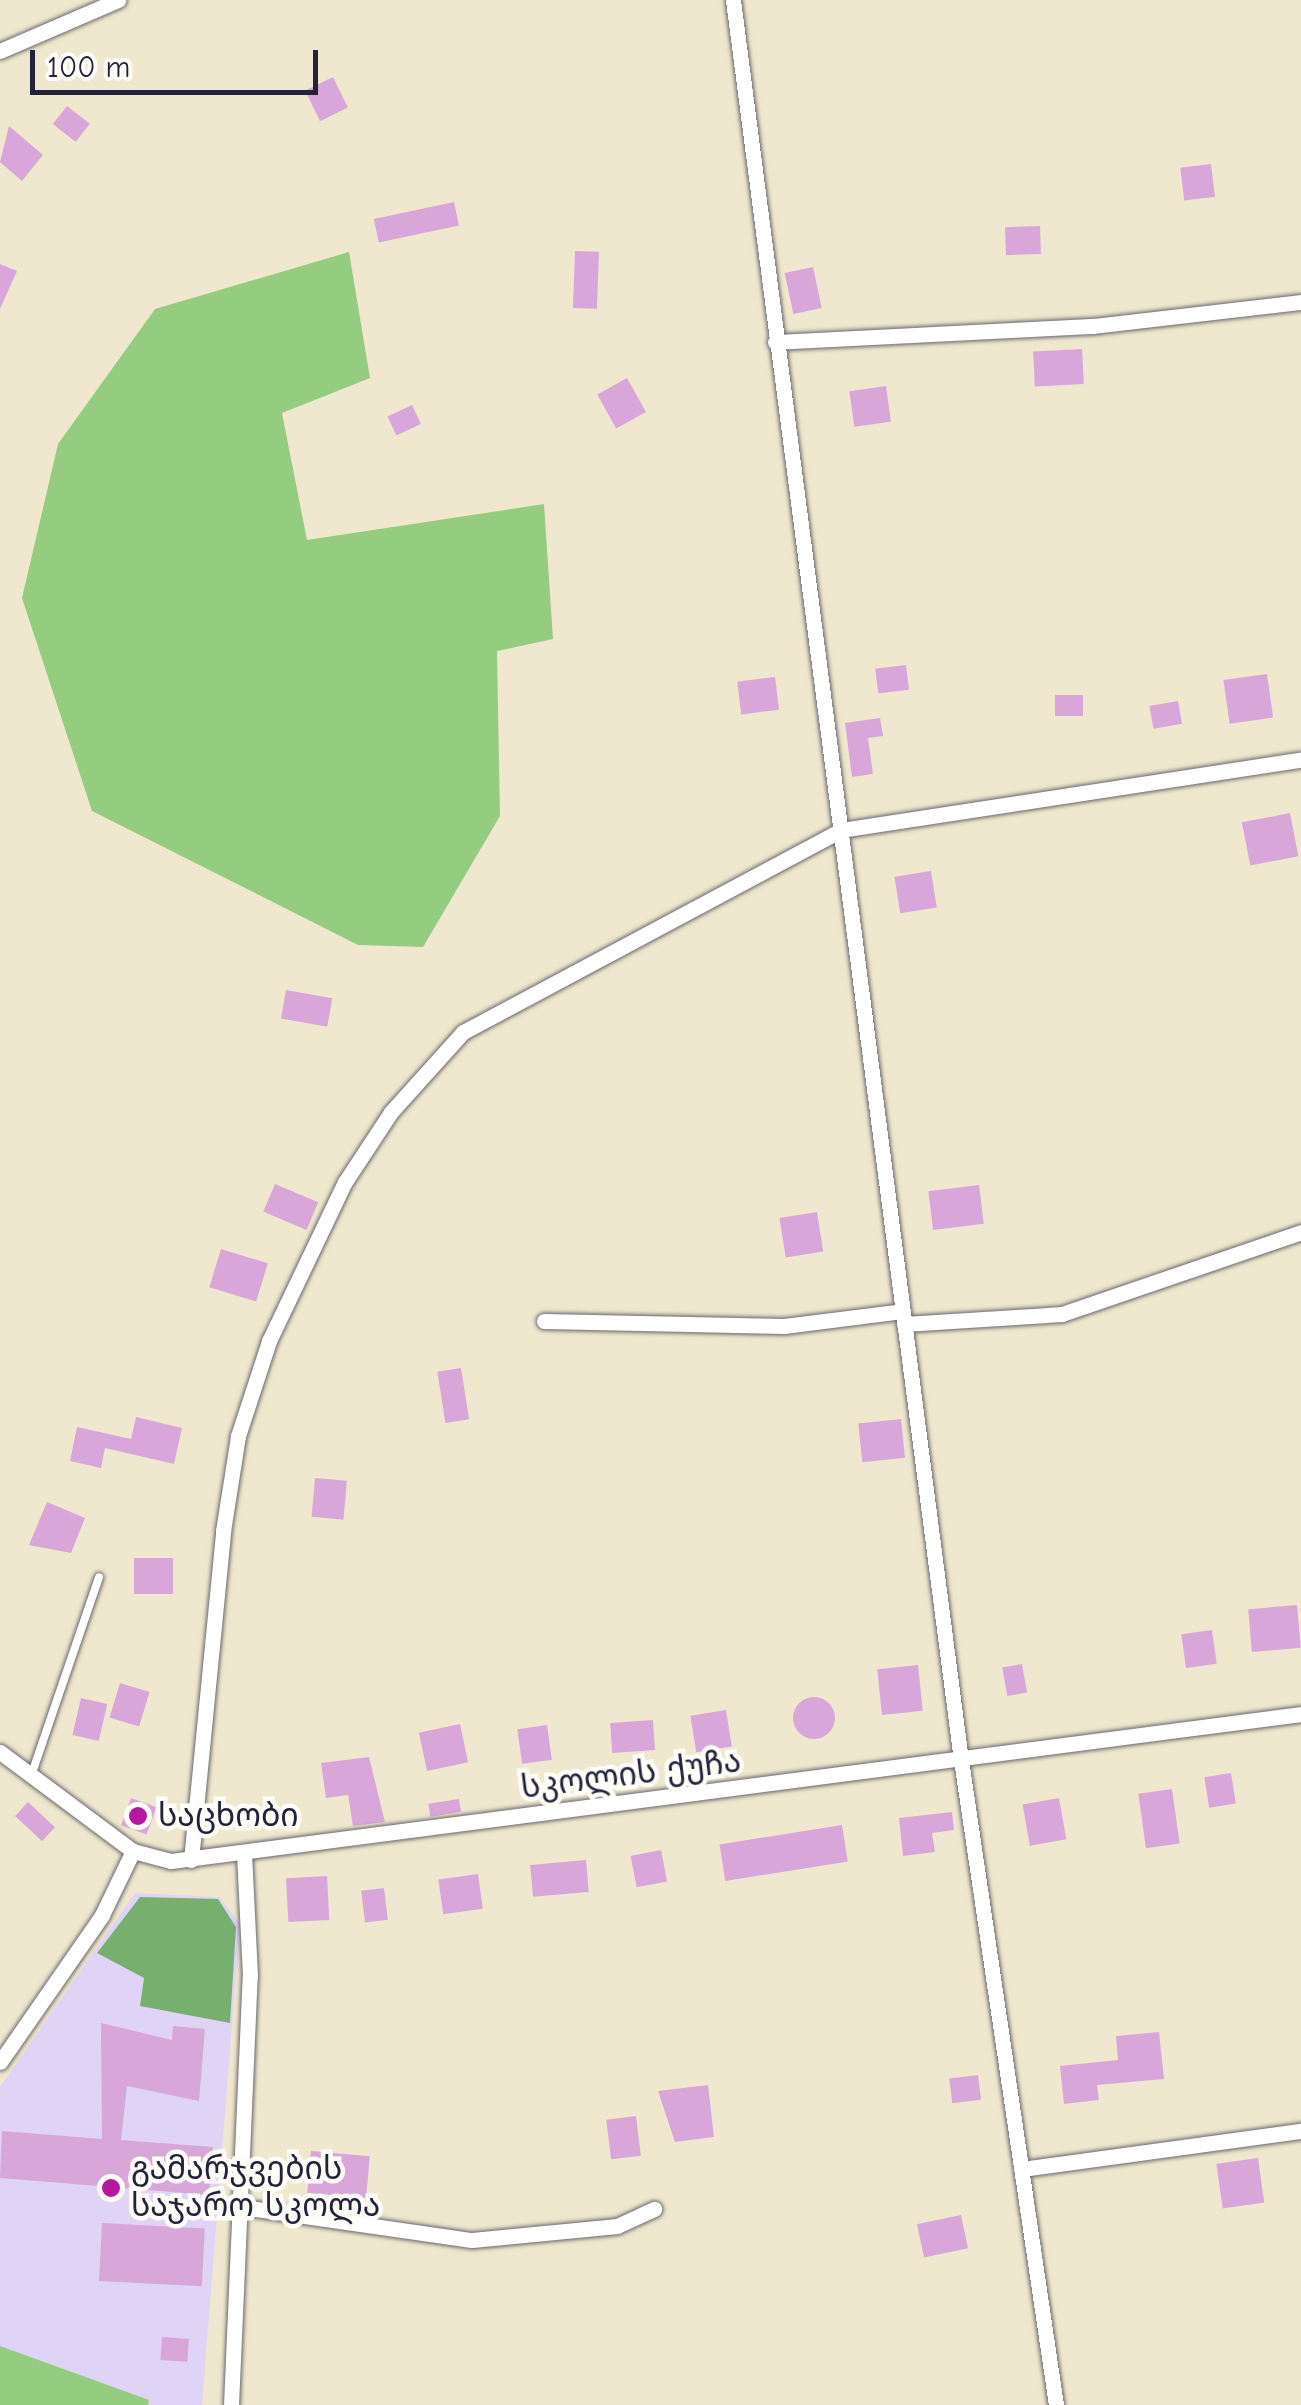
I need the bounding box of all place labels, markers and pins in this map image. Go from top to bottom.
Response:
place label: საცხობი [158,1797,299,1835]
marker: საცხობი [127,1805,149,1827]
place label: გამარჯვების საჯარო სკოლა [131,2151,380,2226]
marker: გამარჯვების საჯარო სკოლა [100,2177,122,2199]

